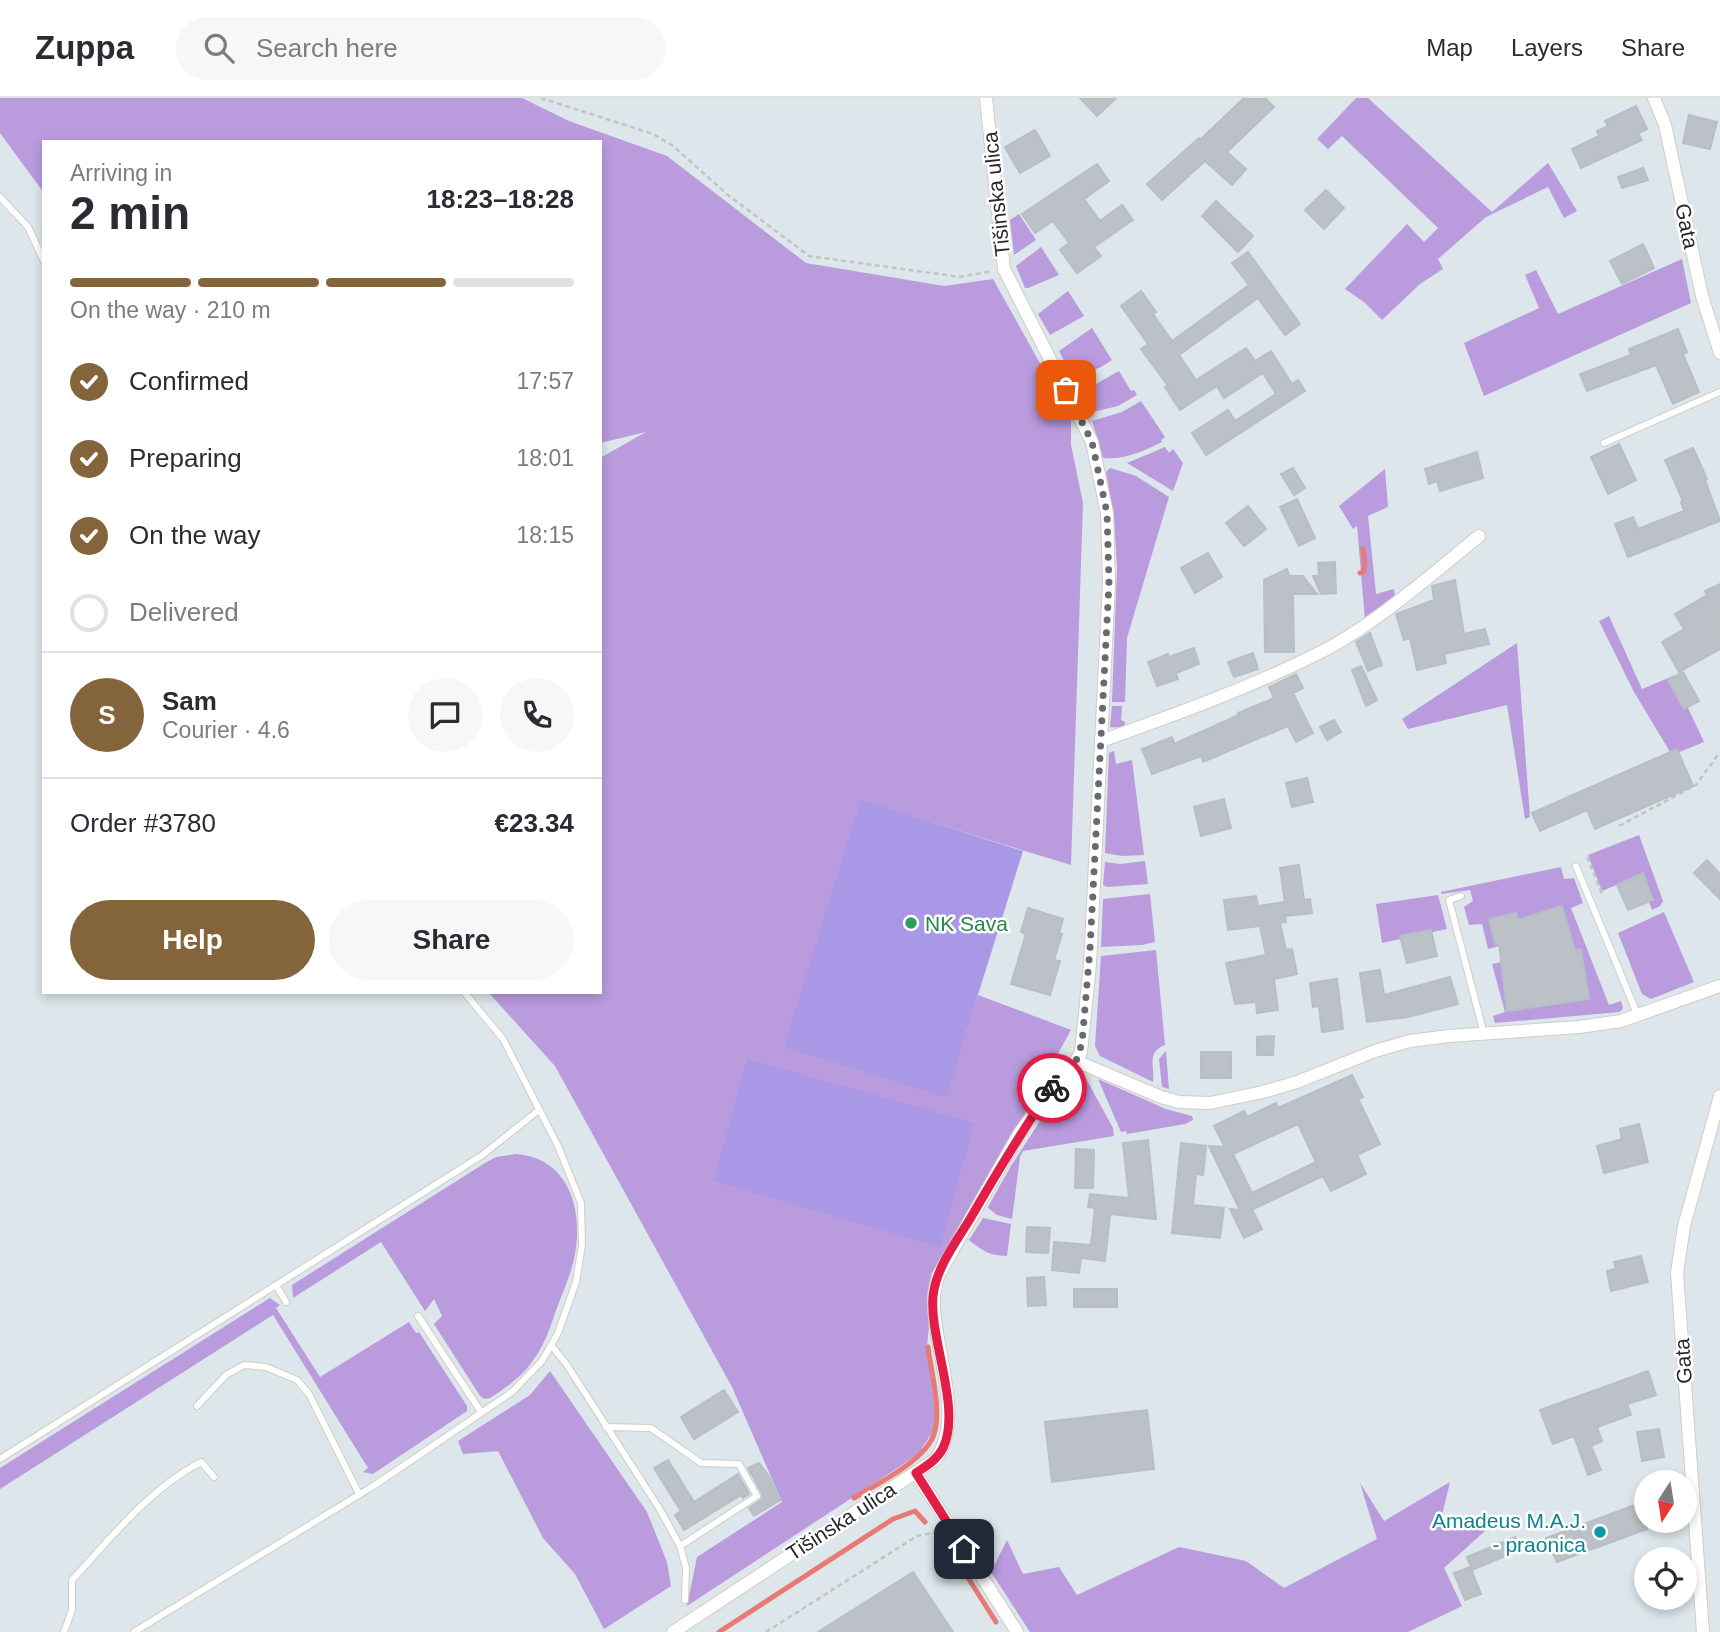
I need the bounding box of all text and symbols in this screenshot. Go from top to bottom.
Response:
search box [176,17,666,80]
text: Zuppa [35,29,134,66]
icon: search [200,29,238,67]
text: Search here [256,33,398,63]
text: Map [1426,34,1473,61]
text: Layers [1511,34,1583,61]
text: Share [1621,34,1685,61]
street label: Tišinska ulica [978,130,1014,257]
text: Arriving in [70,160,172,186]
text: 18:23–18:28 [427,184,574,214]
text: 2 min [70,187,190,239]
street label: Gata [1671,201,1703,251]
text: On the way · 210 m [70,297,271,323]
pin [1036,360,1096,420]
icon: check [70,363,108,401]
text: Confirmed [129,366,249,396]
text: 17:57 [516,368,574,394]
icon: bag [1047,371,1085,409]
icon: check [70,440,108,478]
text: Preparing [129,443,242,473]
text: 18:01 [516,445,574,471]
icon: check [70,517,108,555]
text: On the way [129,520,261,550]
text: 18:15 [516,522,574,548]
text: Delivered [129,597,239,627]
button: chat [408,678,482,752]
button: phone [500,678,574,752]
text: Sam [162,686,217,716]
text: S [98,700,116,730]
text: Courier · 4.6 [162,717,290,743]
text: Order #3780 [70,808,216,838]
text: €23.34 [494,808,574,838]
button: Help [70,900,315,980]
button: Share [329,900,574,980]
place label: NK Sava [925,912,1008,935]
marker: NK Sava [903,915,919,931]
courier [1017,1053,1087,1123]
icon: bike [1033,1069,1071,1107]
street label: Gata [1670,1337,1696,1385]
north arrow [1634,1470,1698,1533]
map controls [1634,1470,1697,1610]
street label: Tišinska ulica [782,1477,900,1565]
place label: Amadeus M.A.J. - praonica [1432,1509,1586,1556]
pin [934,1519,994,1579]
marker: Amadeus M.A.J. - praonica [1592,1524,1608,1540]
icon: home [945,1530,983,1568]
button: locate [1634,1547,1697,1610]

